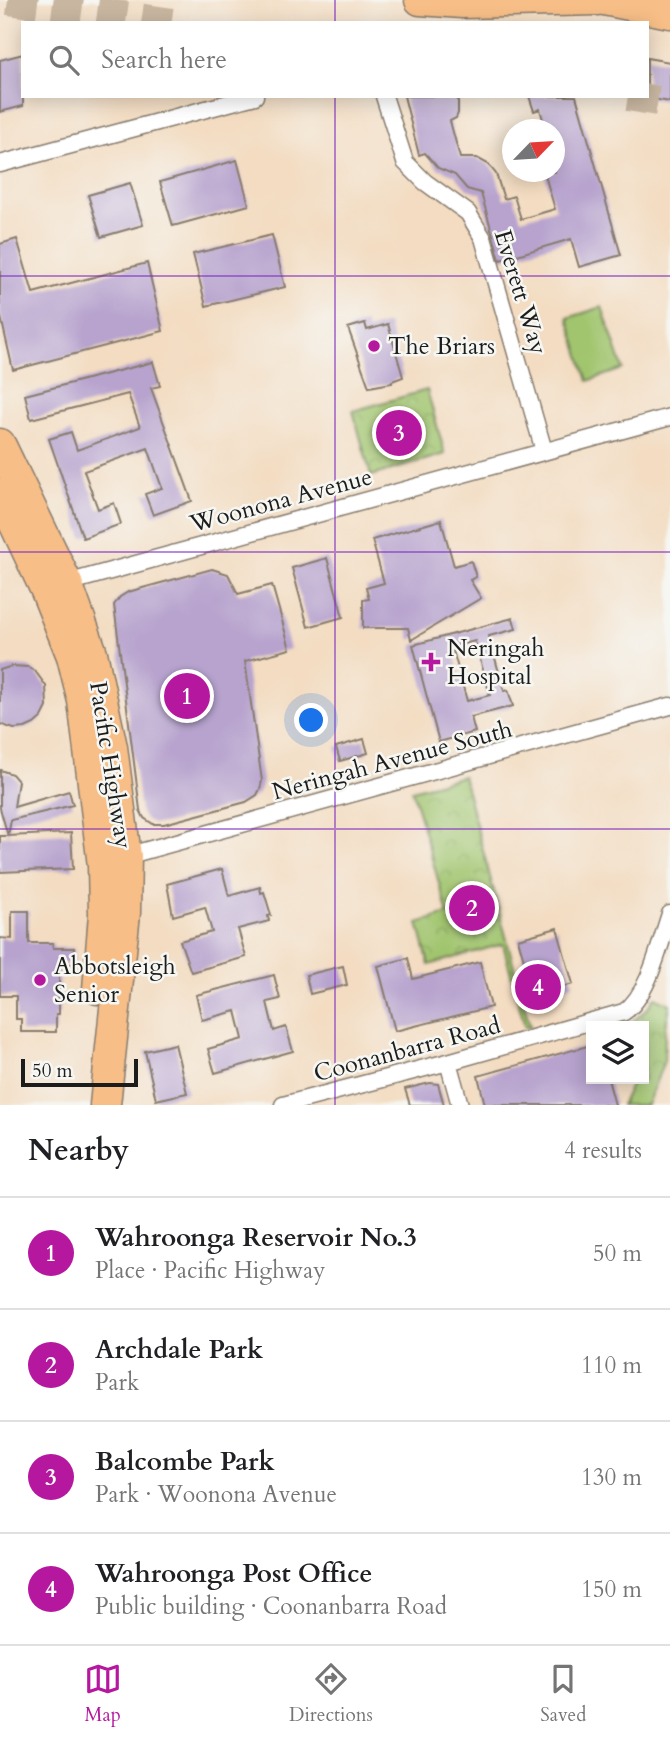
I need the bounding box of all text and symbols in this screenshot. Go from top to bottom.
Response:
search box [21,21,649,98]
icon: search [45,41,83,79]
text: Search here [101,42,227,77]
north arrow [502,119,565,182]
street label: Everett Way [486,226,555,359]
place label: The Briars [388,330,495,363]
marker: The Briars [366,338,382,354]
pin: 3 [376,407,422,459]
street label: Woonona Avenue [185,460,376,541]
place label: Neringah Hospital [447,632,545,693]
marker: Neringah Hospital [421,652,441,672]
pin: 1 [164,670,210,722]
street label: Pacific Highway [81,679,140,851]
your location [294,703,328,737]
street label: Neringah Avenue South [268,713,516,808]
pin: 2 [449,882,495,934]
place label: Abbotsleigh Senior [54,950,176,1011]
pin: 4 [515,961,561,1013]
marker: Abbotsleigh Senior [32,972,48,988]
street label: Coonanbarra Road [310,1009,504,1090]
map controls [586,1021,649,1084]
button: layers [586,1021,649,1084]
scale bar [21,1056,138,1088]
text: 50 m [32,1058,73,1084]
text: Nearby [28,1130,129,1171]
text: 4 results [564,1135,642,1166]
text: Wahroonga Reservoir No.3 [95,1220,417,1255]
text: 1 [45,1238,57,1269]
text: 50 m [593,1238,642,1269]
text: Place · Pacific Highway [95,1255,325,1286]
text: Archdale Park [95,1332,263,1367]
text: 2 [45,1350,57,1381]
text: 110 m [581,1350,642,1381]
text: Park [95,1367,139,1398]
text: Balcombe Park [95,1444,275,1479]
text: 3 [45,1462,57,1493]
text: 130 m [581,1462,642,1493]
text: Park · Woonona Avenue [95,1479,337,1510]
text: Wahroonga Post Office [95,1556,372,1591]
text: 4 [45,1574,57,1605]
text: 150 m [581,1574,642,1605]
text: Public building · Coonanbarra Road [95,1591,447,1622]
tab: Map [84,1660,122,1728]
tab: Directions [289,1660,373,1728]
tab: Saved [540,1660,586,1728]

